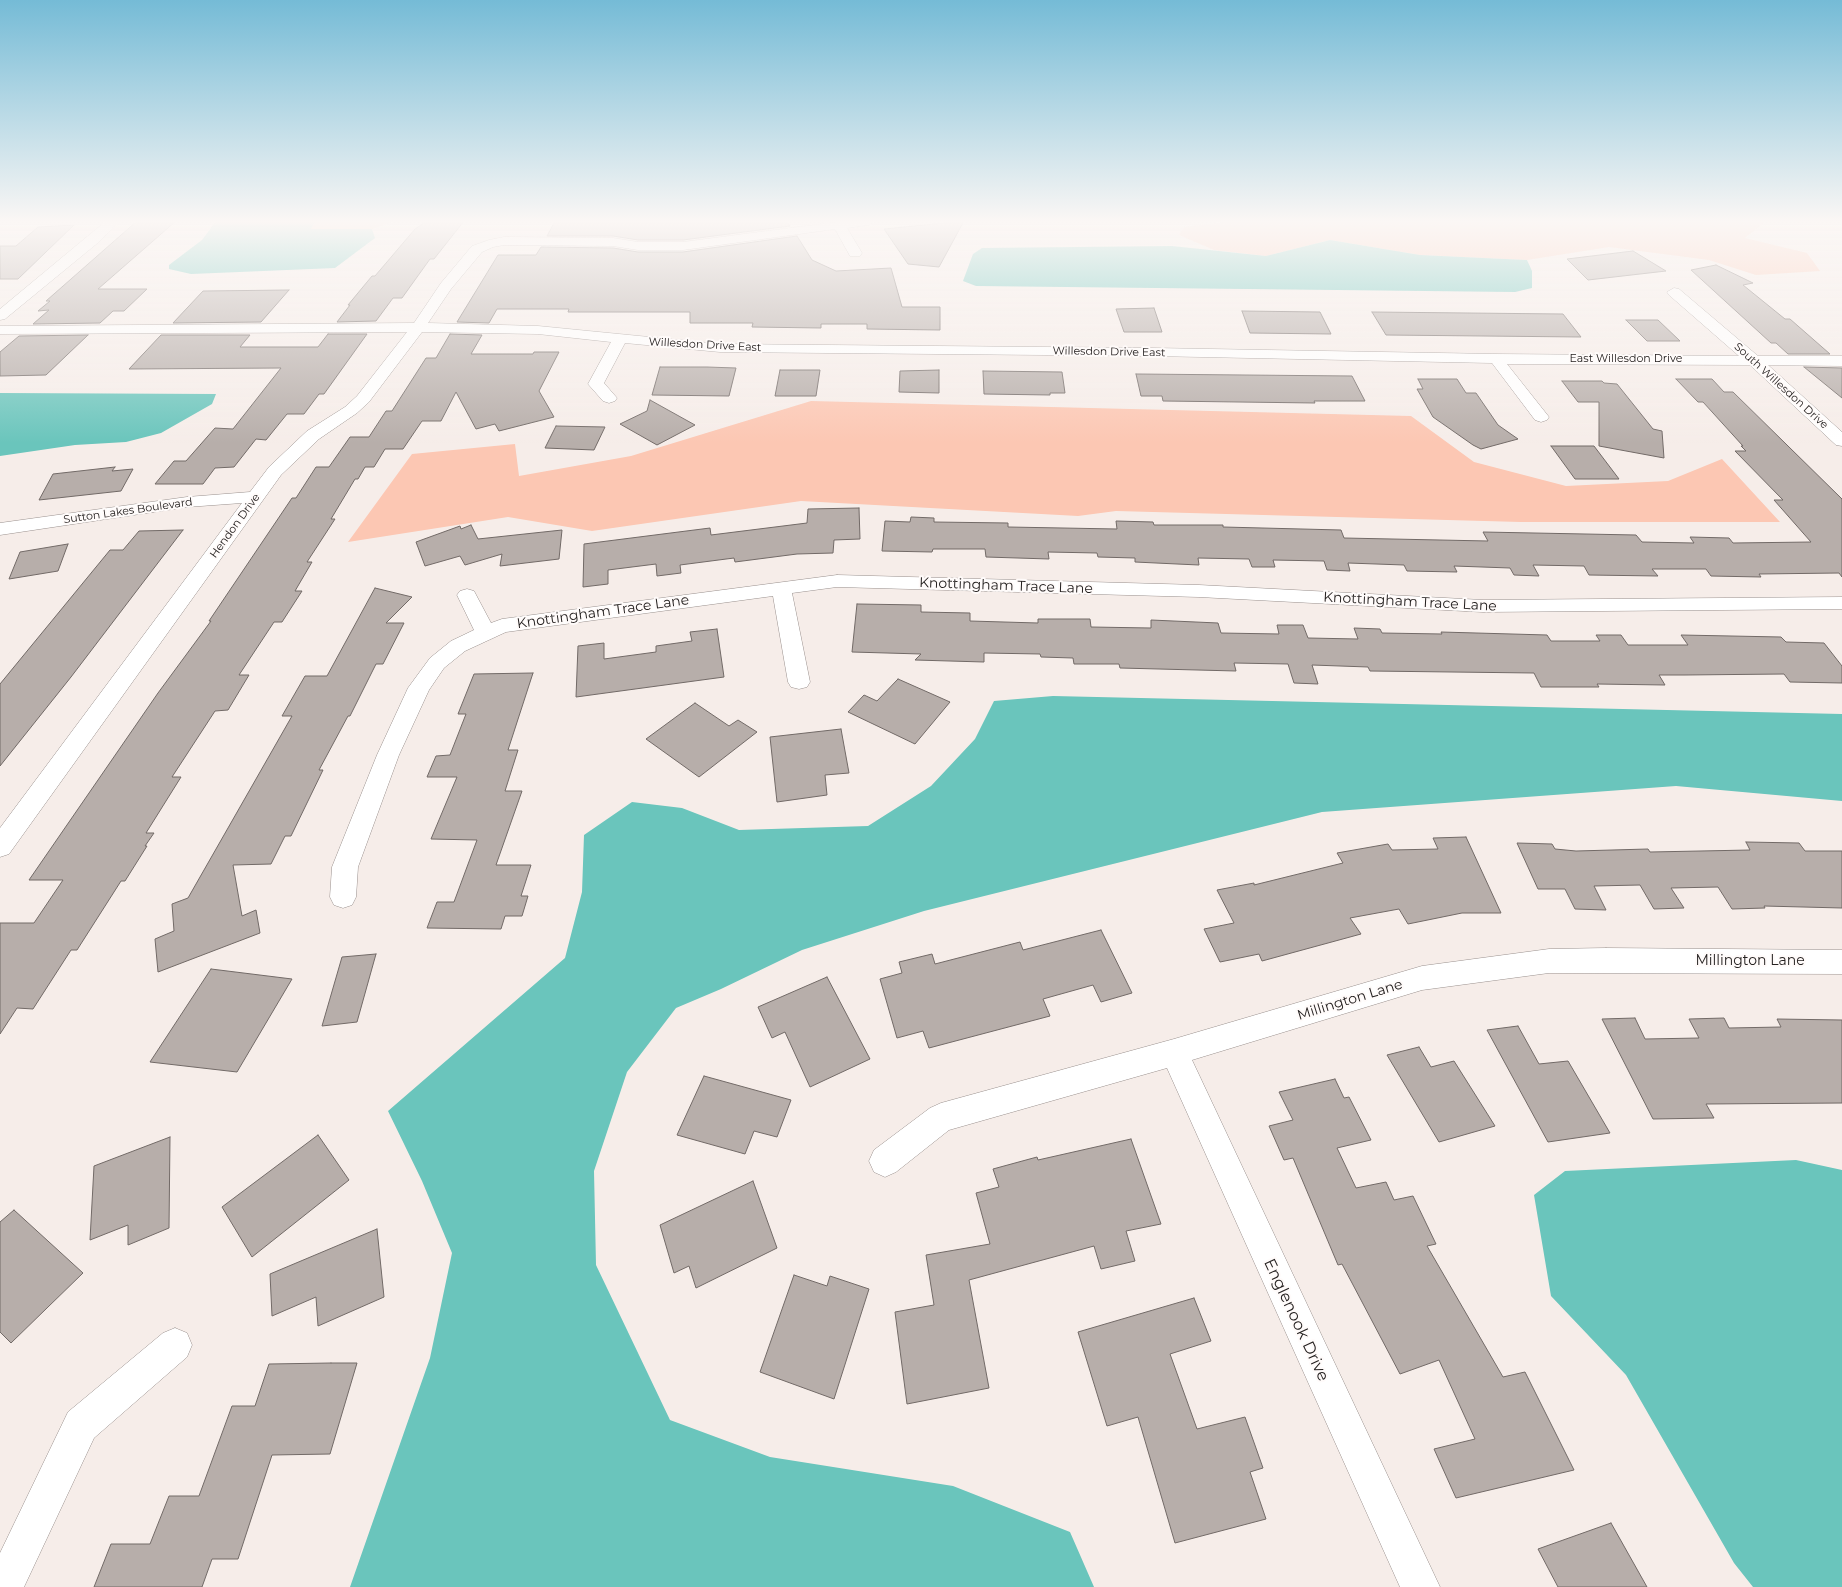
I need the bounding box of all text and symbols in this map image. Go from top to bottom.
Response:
street label: Willesdon Drive East [648,335,762,355]
street label: South Willesdon Drive [1731,340,1831,432]
street label: Willesdon Drive East [1052,344,1166,360]
street label: East Willesdon Drive [1570,352,1682,366]
street label: Hendon Drive [207,491,263,561]
street label: Sutton Lakes Boulevard [63,495,193,527]
street label: Knottingham Trace Lane [919,575,1093,597]
street label: Knottingham Trace Lane [1323,589,1497,615]
street label: Knottingham Trace Lane [516,592,690,632]
street label: Millington Lane [1695,953,1805,969]
street label: Millington Lane [1295,976,1405,1024]
street label: Englenook Drive [1259,1256,1333,1384]

